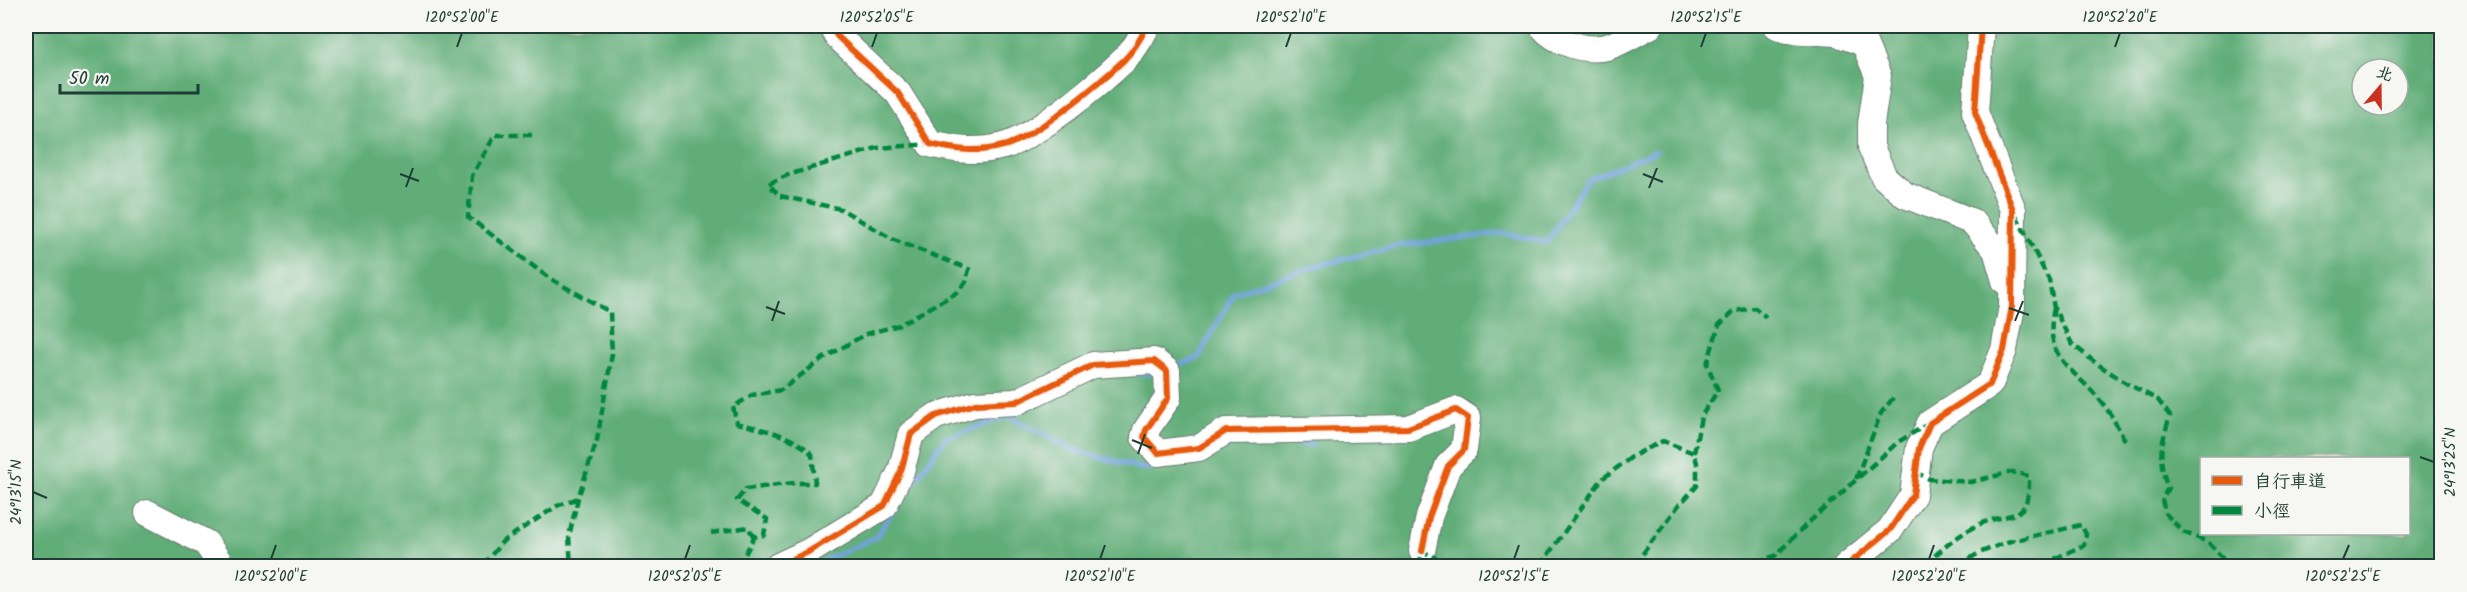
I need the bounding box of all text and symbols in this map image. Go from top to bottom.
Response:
text: 120°52'00"E [425,6,500,30]
text: 120°52'05"E [840,6,915,30]
text: 120°52'10"E [1256,6,1328,30]
text: 120°52'15"E [1670,6,1743,30]
text: 120°52'20"E [2083,6,2159,30]
scale bar [60,57,198,95]
north arrow [2350,57,2410,117]
text: 北 [2373,60,2396,89]
text: 50 m [69,65,109,94]
text: 24°13'25"N [2439,427,2463,497]
legend [2200,457,2410,535]
text: 24°13'15"N [5,459,29,525]
text: 自行車道 [2254,468,2326,497]
text: 小徑 [2254,498,2290,527]
text: 120°52'00"E [234,565,309,589]
text: 120°52'05"E [648,565,723,589]
text: 120°52'10"E [1065,565,1137,589]
text: 120°52'15"E [1478,565,1551,589]
text: 120°52'20"E [1892,565,1968,589]
text: 120°52'25"E [2305,565,2382,589]

